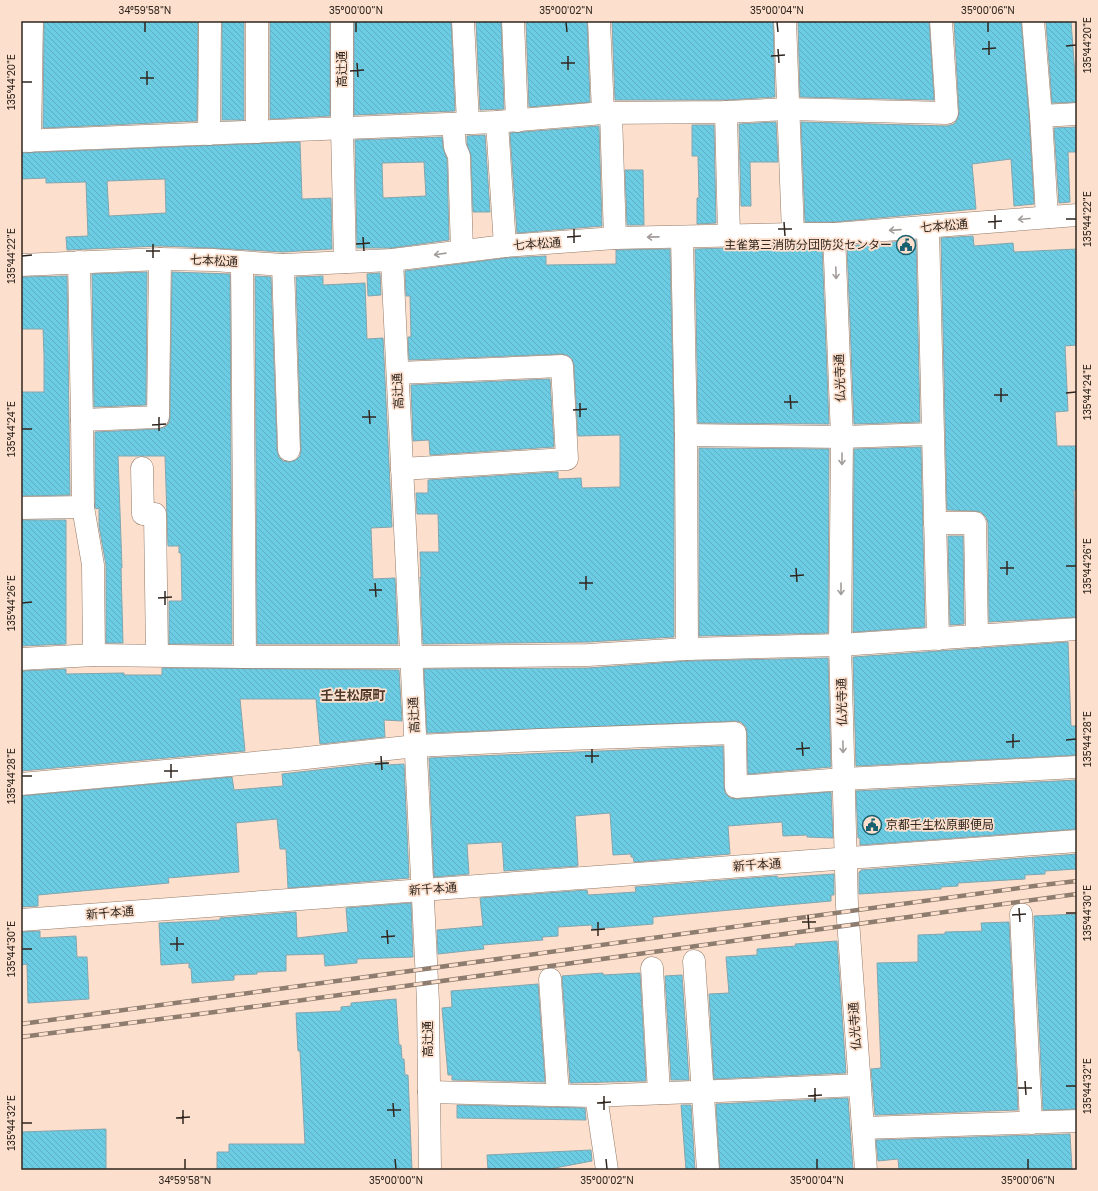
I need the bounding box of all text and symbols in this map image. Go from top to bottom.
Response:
text: 34°59'58"N [119,4,171,16]
text: 35°00'00"N [329,4,383,16]
text: 35°00'02"N [539,4,593,16]
text: 35°00'04"N [750,4,804,16]
text: 35°00'06"N [961,4,1015,16]
text: 135°44'20"E [1081,17,1093,73]
street label: 高辻通 [334,51,349,87]
text: 135°44'20"E [5,54,17,110]
text: 135°44'22"E [1081,191,1093,247]
one-way arrow [1018,215,1031,223]
street label: 七本松通 [919,216,969,235]
one-way arrow [889,226,902,233]
text: 135°44'22"E [5,228,17,284]
one-way arrow [647,233,660,241]
street label: 七本松通 [512,234,561,253]
public building icon: 主雀第三消防分団防災センター [895,234,917,256]
place label: 主雀第三消防分団防災センター [724,237,892,252]
one-way arrow [434,250,447,258]
street label: 七本松通 [190,252,238,269]
one-way arrow [832,266,839,279]
street label: 仏光寺通 [831,354,848,402]
text: 135°44'24"E [1081,364,1093,420]
street label: 高辻通 [389,373,406,409]
text: 135°44'24"E [5,401,17,457]
one-way arrow [838,452,846,465]
text: 135°44'26"E [1081,538,1093,594]
text: 135°44'26"E [5,575,17,631]
one-way arrow [837,582,845,595]
street label: 仏光寺通 [834,678,849,726]
district label: 壬生松原町 [320,687,386,703]
street label: 高辻通 [405,697,422,733]
text: 135°44'28"E [1081,711,1093,767]
one-way arrow [839,740,847,753]
text: 135°44'28"E [5,748,17,804]
public building icon: 京都壬生松原郵便局 [861,814,883,836]
place label: 京都壬生松原郵便局 [886,817,994,832]
street label: 新千本通 [732,855,781,874]
street label: 新千本通 [408,879,457,898]
text: 135°44'30"E [1081,885,1093,941]
street label: 新千本通 [85,903,135,922]
text: 135°44'30"E [5,921,17,977]
street label: 仏光寺通 [845,1002,864,1051]
street label: 高辻通 [420,1021,435,1057]
text: 135°44'32"E [1081,1058,1093,1114]
text: 135°44'32"E [5,1095,17,1151]
text: 34°59'58"N [159,1174,211,1186]
text: 35°00'00"N [369,1174,423,1186]
text: 35°00'02"N [580,1174,634,1186]
text: 35°00'04"N [790,1174,844,1186]
text: 35°00'06"N [1001,1174,1055,1186]

